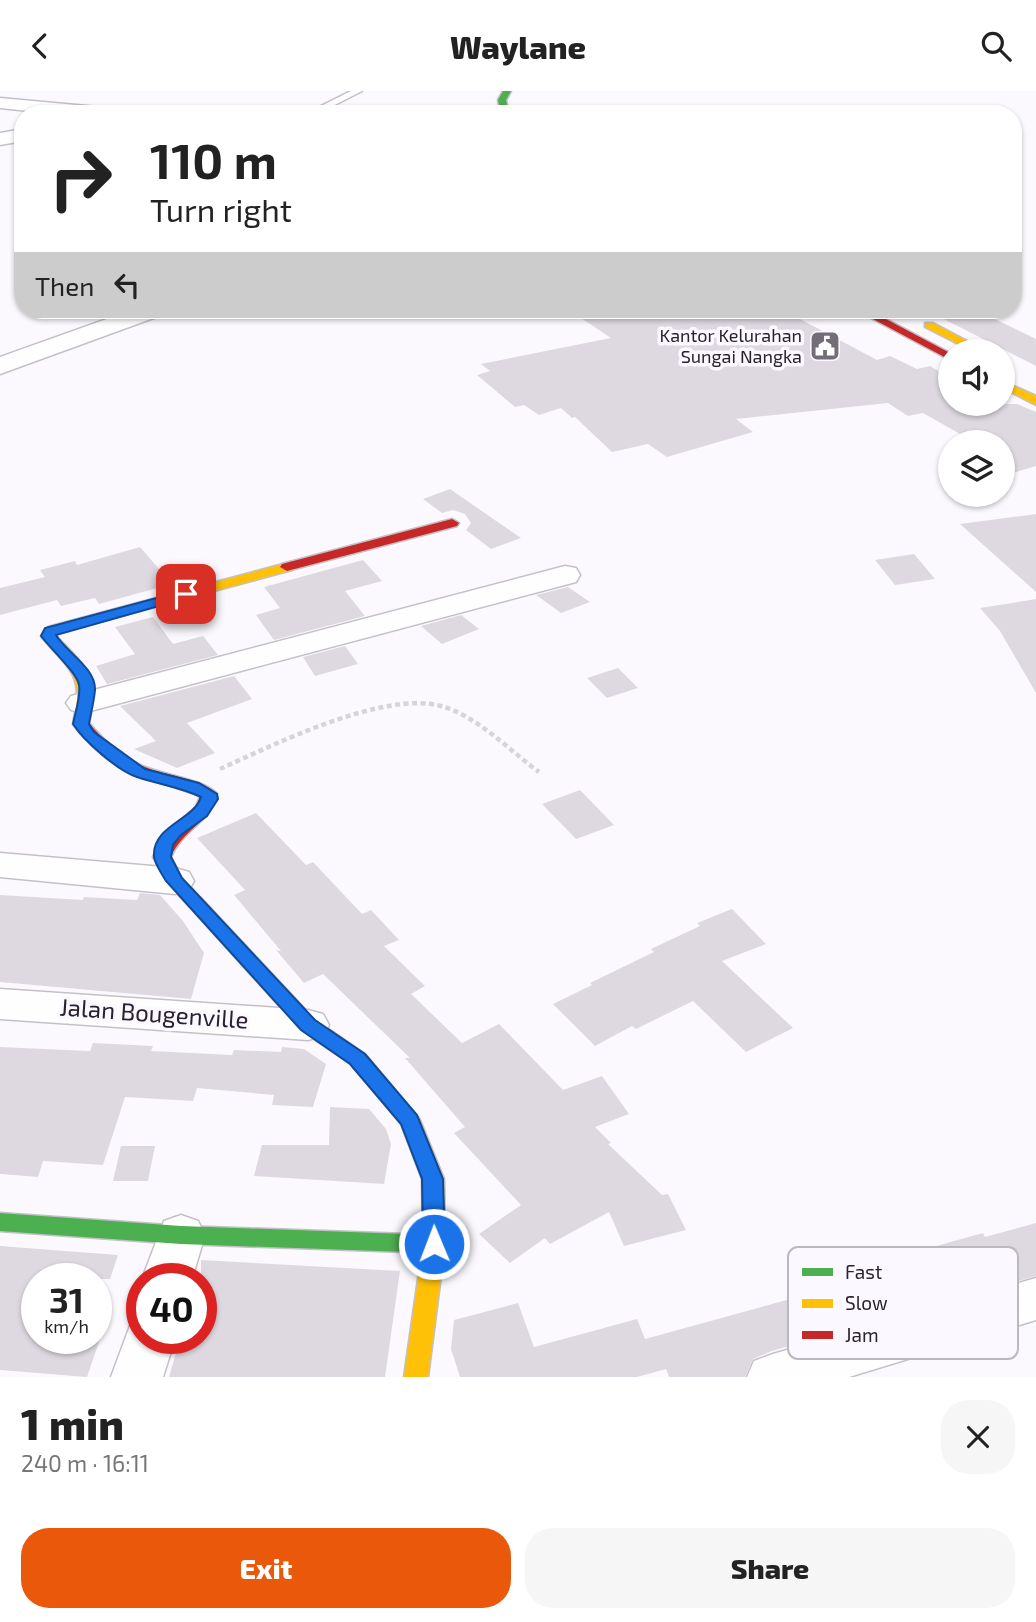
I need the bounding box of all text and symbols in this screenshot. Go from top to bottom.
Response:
icon: back [21,27,59,65]
text: Waylane [450,27,586,65]
icon: search [977,27,1015,65]
text: 110 m [150,130,277,189]
icon: right [35,133,126,224]
text: Turn right [150,190,292,228]
icon: left [108,266,146,304]
text: Then [35,270,94,301]
place label: Kantor Kelurahan Sungai Nangka [660,324,802,367]
public building icon: Kantor Kelurahan Sungai Nangka [808,329,842,363]
map controls [938,339,1015,507]
button: sound [938,339,1015,416]
button: layers [938,430,1015,507]
pin [156,564,216,624]
icon: arrive [167,575,205,613]
street label: Jalan Bougenville [59,991,249,1034]
position arrow [397,1207,471,1281]
legend [788,1247,1018,1359]
text: Fast [845,1260,882,1283]
speed limit sign: 40 [126,1263,217,1354]
text: 31 [49,1278,84,1320]
text: Slow [845,1291,888,1314]
text: km/h [44,1315,89,1337]
text: Jam [845,1323,879,1346]
text: 1 min [21,1398,124,1448]
button: close [941,1400,1015,1474]
text: 240 m · 16:11 [21,1449,149,1477]
button: Exit [21,1528,511,1608]
button: Share [525,1528,1015,1608]

